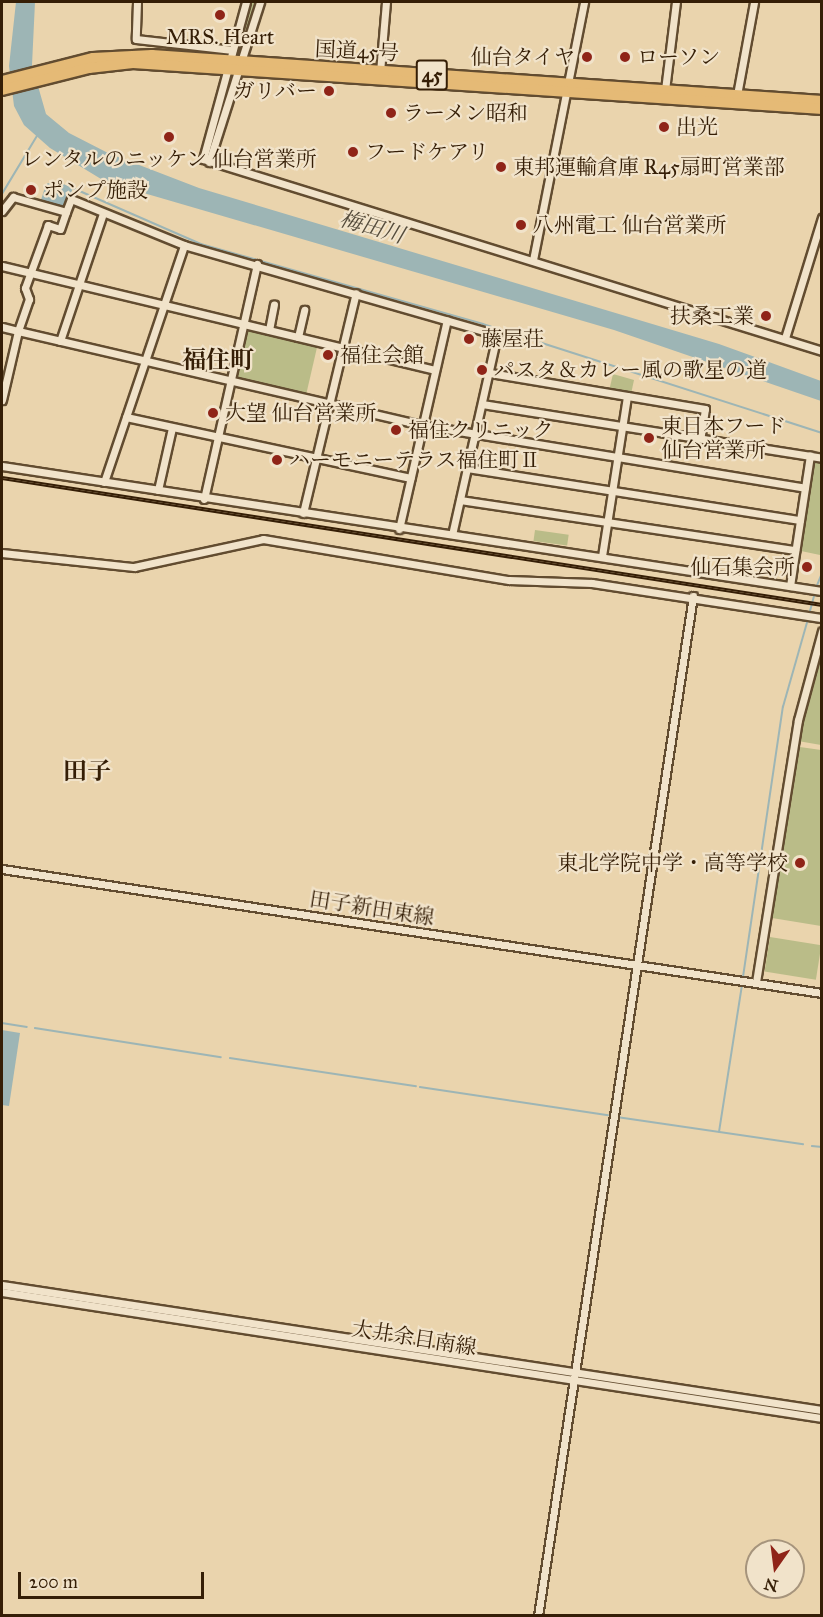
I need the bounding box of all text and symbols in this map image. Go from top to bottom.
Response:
marker: MRS. Heart [213,8,227,22]
place label: MRS. Heart [166,24,274,50]
street label: 国道45号 [314,36,400,66]
place label: 仙台タイヤ [470,44,575,70]
place label: ローソン [637,44,721,70]
marker: 仙台タイヤ [580,50,594,64]
marker: ローソン [618,50,632,64]
road number: 45 [416,58,448,92]
place label: ガリバー [233,78,317,104]
marker: ガリバー [322,84,336,98]
place label: ラーメン昭和 [403,100,529,126]
marker: ラーメン昭和 [384,106,398,120]
place label: 出光 [676,114,718,140]
marker: 出光 [657,120,671,134]
marker: レンタルのニッケン 仙台営業所 [162,130,176,144]
place label: フードケアリ [365,139,490,165]
marker: フードケアリ [346,145,360,159]
place label: レンタルのニッケン 仙台営業所 [20,146,318,172]
place label: 東邦運輸倉庫 R45扇町営業部 [513,154,785,180]
marker: 東邦運輸倉庫 R45扇町営業部 [494,160,508,174]
place label: ポンプ施設 [43,177,148,203]
marker: ポンプ施設 [24,183,38,197]
water label: 梅田川 [337,205,407,249]
place label: 八州電工 仙台営業所 [533,212,727,238]
marker: 八州電工 仙台営業所 [514,218,528,232]
place label: 扶桑工業 [670,303,754,329]
marker: 扶桑工業 [759,309,773,323]
place label: 藤屋荘 [481,326,544,352]
marker: 藤屋荘 [462,332,476,346]
place label: 福住会館 [340,342,424,368]
district label: 福住町 [182,347,254,375]
marker: 福住会館 [321,348,335,362]
place label: パスタ＆カレー風の歌星の道 [494,357,767,383]
marker: パスタ＆カレー風の歌星の道 [475,363,489,377]
place label: 大望 仙台営業所 [225,400,377,426]
marker: 大望 仙台営業所 [206,406,220,420]
place label: 東日本フード 仙台営業所 [661,413,786,463]
place label: 福住クリニック [408,417,555,443]
marker: 福住クリニック [389,423,403,437]
marker: 東日本フード 仙台営業所 [642,431,656,445]
place label: ハーモニーテラス福住町Ⅱ [289,447,541,473]
marker: ハーモニーテラス福住町Ⅱ [270,453,284,467]
place label: 仙石集会所 [690,554,795,580]
marker: 仙石集会所 [800,560,814,574]
district label: 田子 [63,758,111,786]
place label: 東北学院中学・高等学校 [557,850,788,876]
marker: 東北学院中学・高等学校 [793,856,807,870]
street label: 田子新田東線 [308,886,436,930]
street label: 大井余目南線 [350,1316,478,1360]
north arrow [745,1539,805,1599]
scale bar [21,1560,207,1598]
text: 200 m [29,1571,78,1593]
text: N [762,1574,780,1596]

